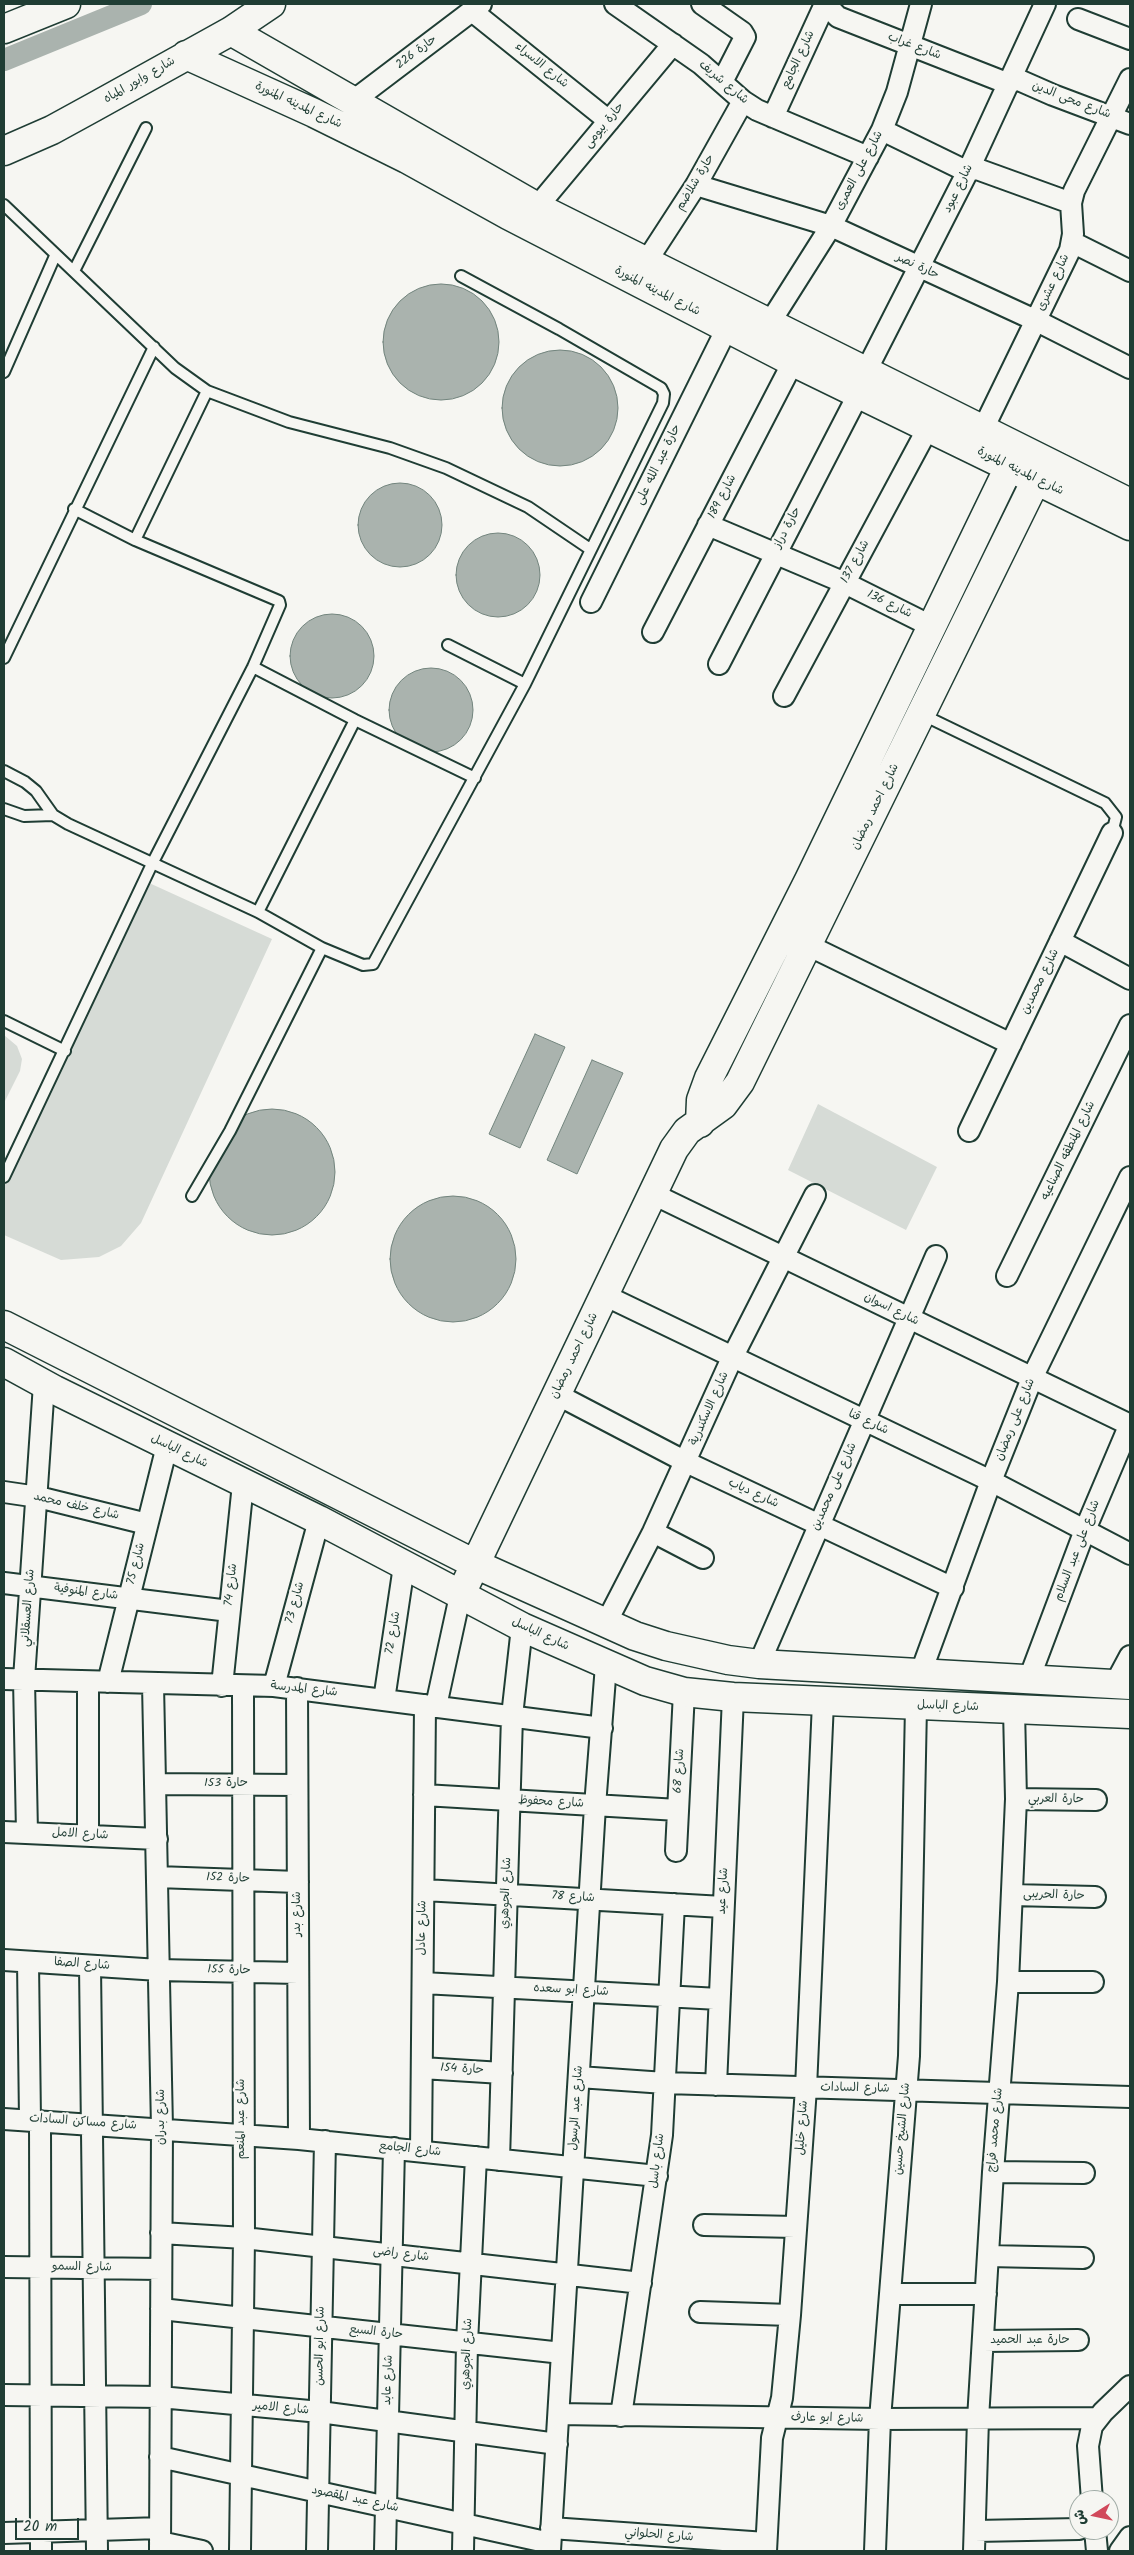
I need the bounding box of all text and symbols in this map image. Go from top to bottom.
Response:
street label: شارع الجامع [779,29,819,91]
street label: شارع غراب [885,30,943,64]
street label: حارة 226 [394,33,440,73]
street label: شارع الاسراء [511,40,571,92]
street label: شارع وابور المياه [102,55,178,107]
street label: شارع شريف [695,58,751,108]
street label: شارع محى الدين [1030,79,1112,123]
street label: شارع المدينه المنورة [252,80,344,132]
street label: حارة بيومى [582,100,628,152]
street label: شارع على العمرى [833,129,887,213]
street label: حارة شلاضم [674,152,718,214]
street label: شارع عبود [941,162,977,216]
street label: حارة نصر [893,251,941,283]
street label: شارع عشرى [1035,252,1073,314]
street label: شارع المدينه المنورة [612,264,702,320]
street label: حارة عبد الله على [633,422,685,508]
street label: شارع المدينه المنورة [974,445,1066,499]
street label: شارع 189 [706,473,740,521]
street label: حارة دراز [771,505,805,551]
street label: شارع 137 [839,538,873,586]
street label: شارع 136 [864,588,914,622]
street label: شارع احمد رمضان [849,762,903,852]
street label: شارع محمدين [1019,947,1063,1017]
street label: شارع المنطقه الصناعيه [1039,1099,1099,1203]
street label: شارع اسوان [861,1291,921,1329]
street label: شارع احمد رمضان [548,1311,602,1401]
street label: شارع الاسكندرية [687,1370,733,1448]
street label: شارع على رمضان [993,1377,1039,1463]
street label: شارع قنا [846,1407,890,1439]
street label: شارع الباسل [148,1432,210,1472]
street label: شارع على محمدين [809,1441,861,1533]
street label: شارع دياب [726,1476,780,1512]
street label: شارع خلف محمد [32,1490,120,1524]
street label: شارع على عبد السلام [1052,1498,1104,1604]
street label: شارع 75 [125,1542,149,1586]
street label: شارع 74 [223,1563,241,1607]
street label: شارع العسقلاني [19,1569,39,1647]
street label: شارع 73 [283,1580,309,1626]
street label: شارع المنوفية [53,1582,119,1604]
street label: شارع 72 [384,1610,404,1656]
street label: شارع الباسل [509,1615,571,1655]
street label: شارع المدرسة [270,1679,338,1701]
street label: شارع الباسل [917,1699,979,1715]
street label: شارع 68 [672,1748,688,1794]
street label: حارة 153 [204,1777,248,1791]
street label: حارة العربي [1028,1792,1084,1808]
street label: شارع محفوظ [518,1794,584,1812]
street label: شارع الامل [51,1826,109,1844]
street label: شارع الجوهري [499,1857,515,1929]
street label: شارع عيد [716,1867,732,1915]
street label: حارة 152 [206,1871,250,1887]
street label: حارة الحريبى [1023,1888,1085,1904]
street label: شارع 78 [551,1890,595,1906]
street label: شارع بدر [291,1892,305,1936]
street label: شارع عادل [415,1900,431,1956]
street label: شارع الصفا [53,1956,111,1974]
street label: حارة 155 [207,1963,251,1979]
street label: شارع ابو سعده [533,1982,609,2000]
street label: حارة 154 [440,2062,484,2078]
street label: شارع عبد الرسول [567,2065,587,2151]
street label: شارع عبد المنعم [235,2079,249,2159]
street label: شارع السادات [820,2081,890,2097]
street label: شارع الشيخ حسين [892,2082,914,2176]
street label: شارع محمد فراج [985,2087,1007,2173]
street label: شارع بدران [155,2089,169,2145]
street label: شارع خليل [794,2100,812,2156]
street label: شارع مساكن السادات [29,2112,137,2134]
street label: شارع باسل [647,2133,669,2189]
street label: شارع الجامع [378,2140,442,2160]
street label: شارع راضى [372,2244,430,2266]
street label: شارع السمو [52,2260,112,2276]
street label: شارع ابو الحسن [313,2306,329,2386]
street label: شارع الجوهري [460,2318,476,2390]
street label: حارة السبع [348,2323,404,2343]
street label: حارة عبد الحميد [990,2334,1070,2348]
street label: شارع عابد [381,2355,397,2405]
street label: شارع الامير [252,2399,310,2419]
street label: شارع ابو عارف [791,2411,863,2427]
street label: شارع عبد المقصود [310,2484,400,2516]
north arrow [1069,2490,1119,2540]
scale bar [18,2508,81,2540]
text: ش [1068,2508,1092,2527]
text: 20 m [23,2515,57,2539]
street label: شارع الحلواني [624,2526,694,2546]

